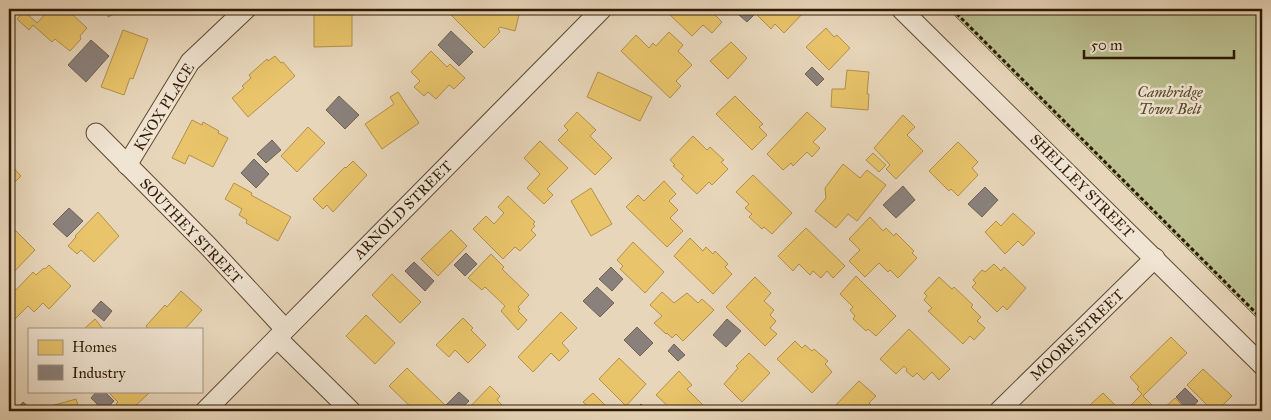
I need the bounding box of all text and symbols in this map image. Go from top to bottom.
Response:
scale bar [1084,28,1234,60]
text: 50 m [1091,36,1123,54]
street label: KNOX PLACE [130,60,198,154]
park label: Cambridge Town Belt [1137,83,1203,118]
street label: SHELLEY STREET [1026,130,1138,242]
street label: ARNOLD STREET [349,157,456,264]
street label: SOUTHEY STREET [136,175,246,287]
street label: MOORE STREET [1026,286,1128,384]
legend [28,328,202,392]
text: Homes [72,338,117,356]
text: Industry [72,364,126,382]

